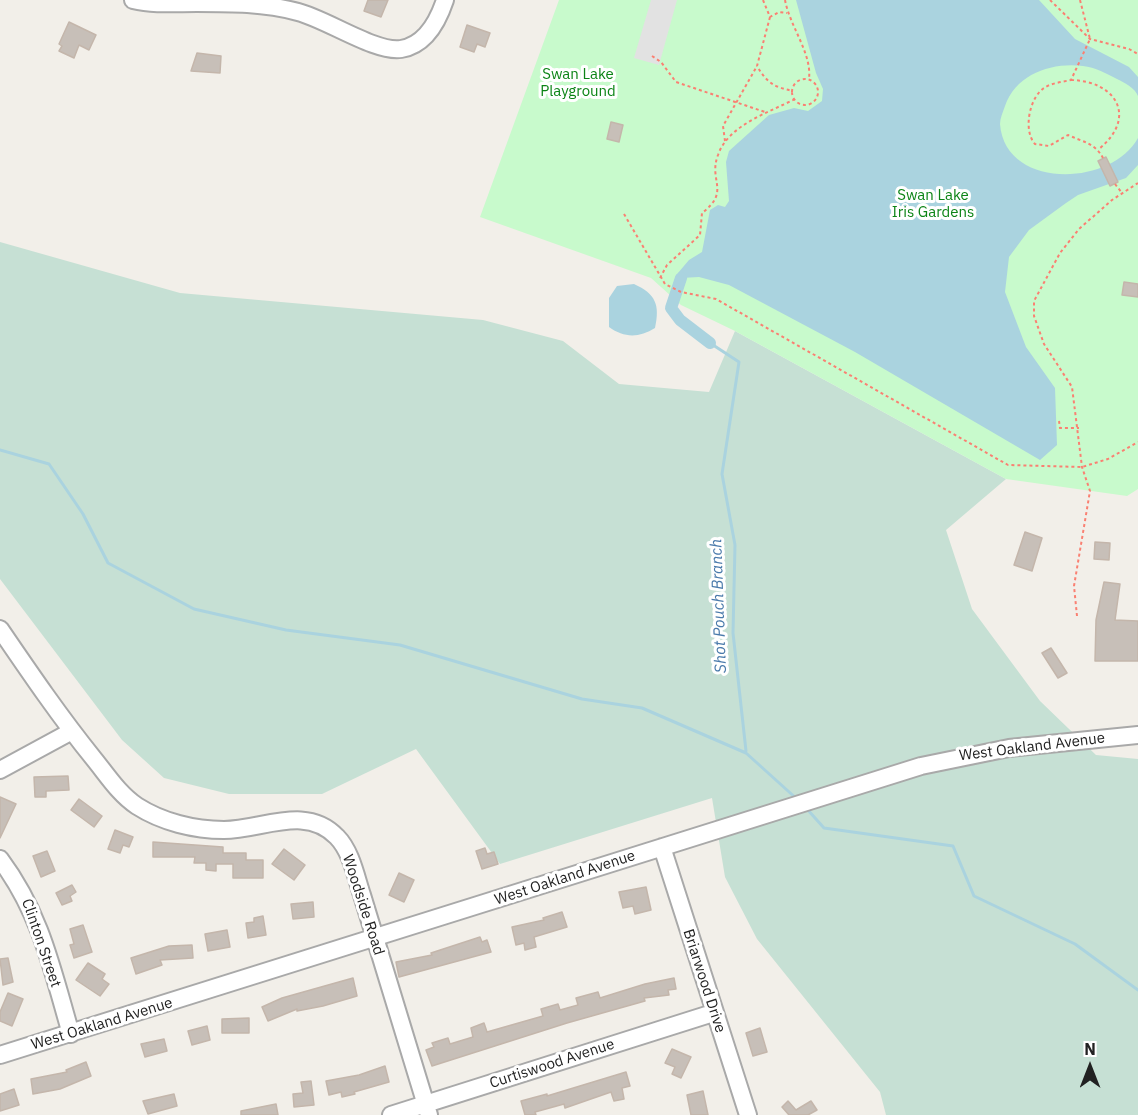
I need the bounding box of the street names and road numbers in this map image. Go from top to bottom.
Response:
street label: West Oakland Avenue [958,729,1106,765]
street label: West Oakland Avenue [492,847,638,909]
street label: Woodside Road [338,852,388,958]
street label: Clinton Street [17,896,65,990]
street label: Briarwood Drive [679,927,729,1035]
street label: West Oakland Avenue [29,994,175,1054]
street label: Curtiswood Avenue [487,1035,617,1093]

